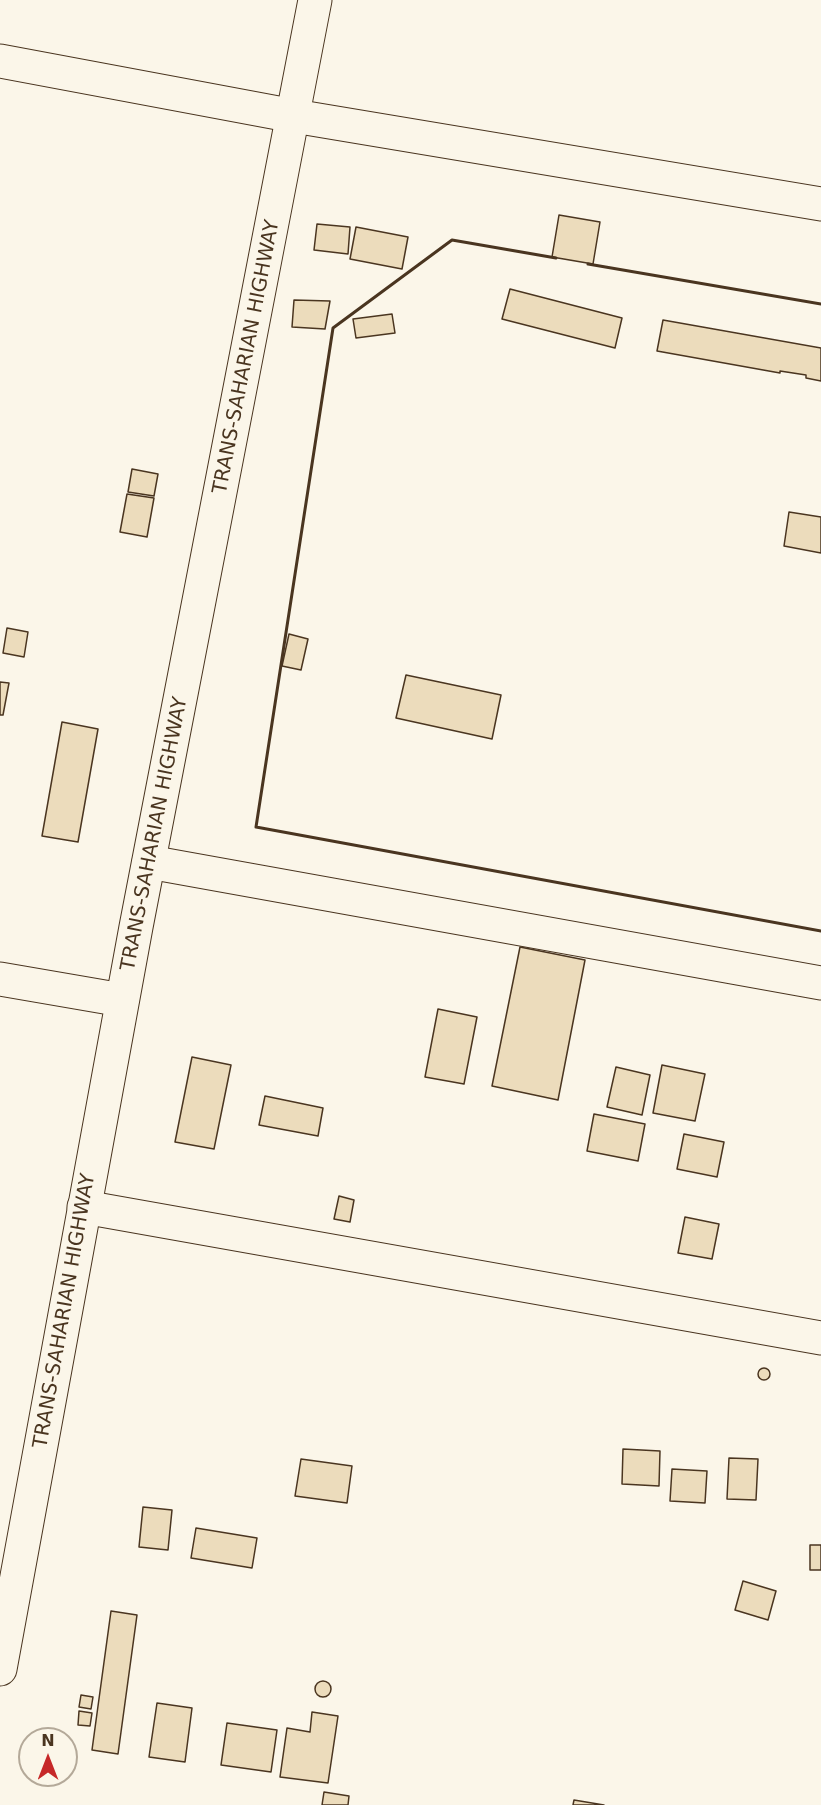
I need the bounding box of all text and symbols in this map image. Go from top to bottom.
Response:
street label: TRANS-SAHARIAN HIGHWAY [209,218,285,496]
street label: TRANS-SAHARIAN HIGHWAY [117,695,193,973]
street label: TRANS-SAHARIAN HIGHWAY [29,1172,101,1450]
north arrow [18,1727,78,1787]
text: N [41,1731,55,1750]

